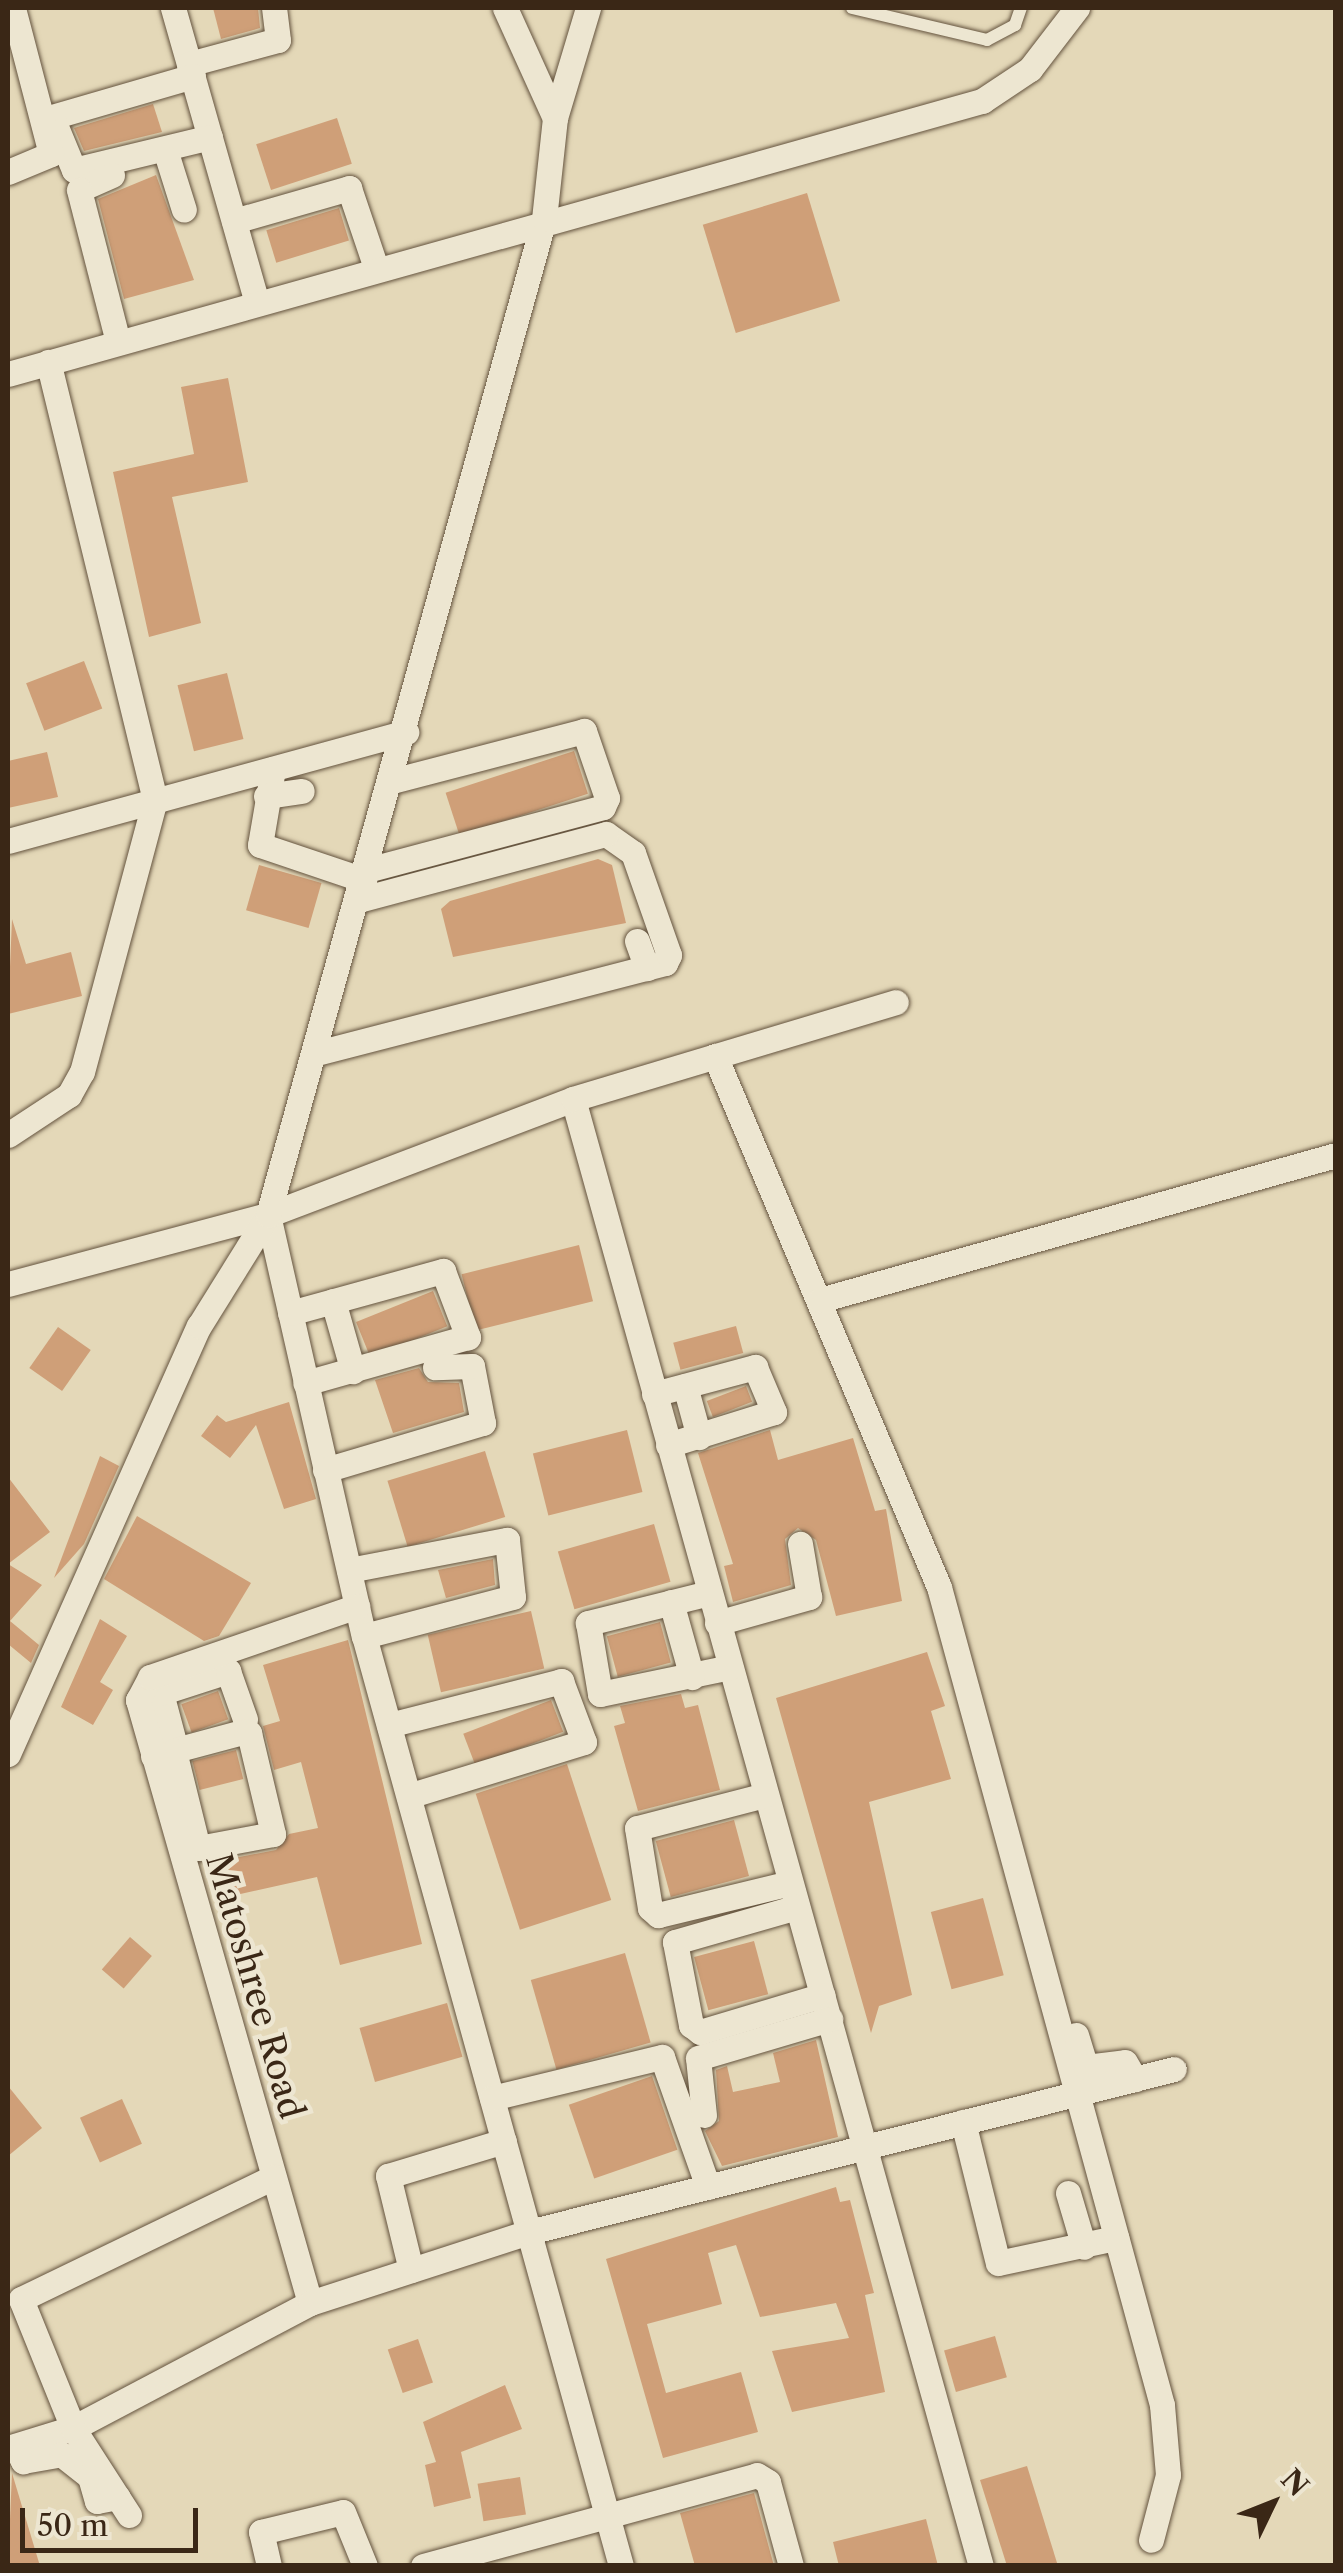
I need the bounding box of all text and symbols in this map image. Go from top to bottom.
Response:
street label: Matoshree Road [197,1849,313,2123]
north arrow [1223,2453,1323,2553]
text: N [1274,2462,1316,2503]
scale bar [25,2488,202,2550]
text: 50 m [37,2507,108,2544]

